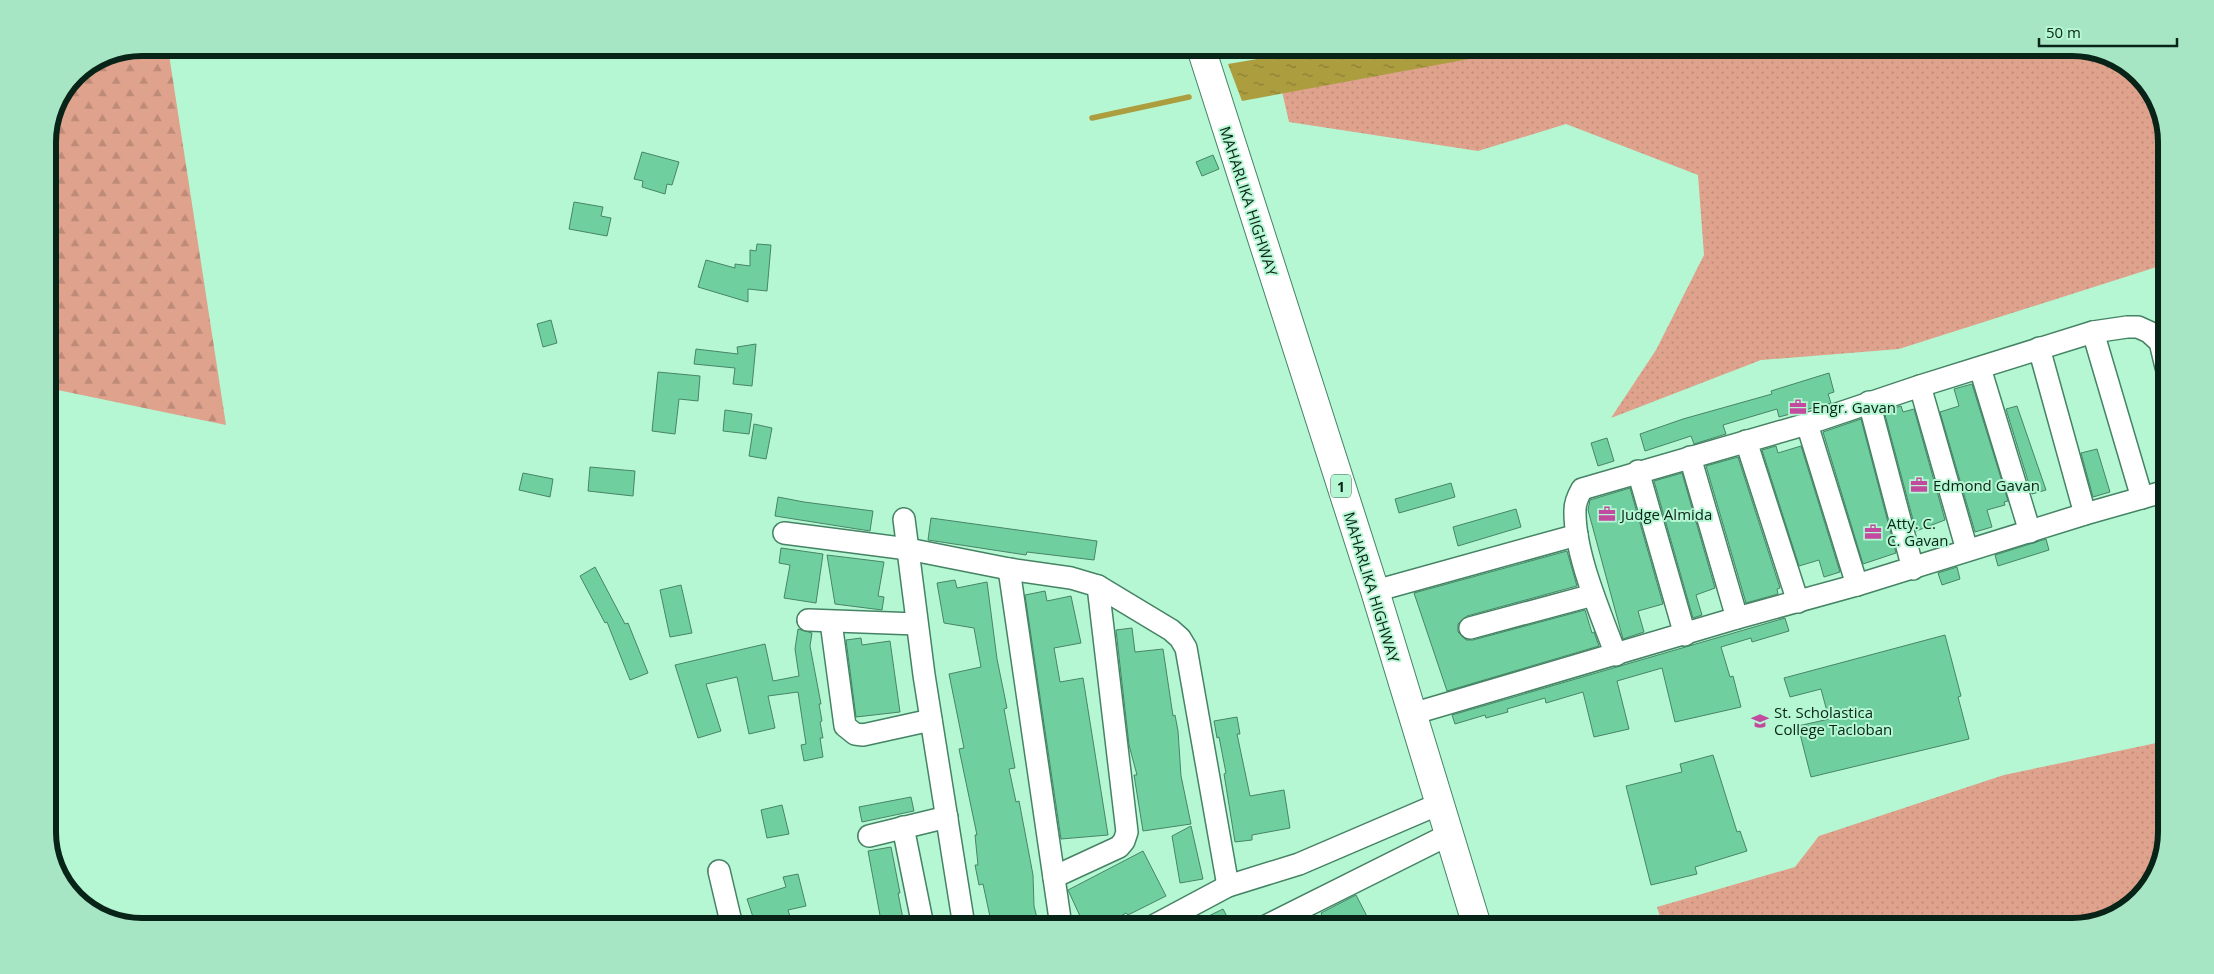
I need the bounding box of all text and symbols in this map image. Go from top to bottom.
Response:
scale bar [2039,15,2176,47]
text: 50 m [2046,22,2081,42]
street label: MAHARLIKA HIGHWAY [1215,124,1283,279]
office icon: Engr. Gavan [1788,397,1808,417]
place label: Engr. Gavan [1812,397,1896,417]
road number: 1 [1331,474,1351,498]
office icon: Edmond Gavan [1909,475,1929,495]
place label: Edmond Gavan [1933,475,2040,495]
office icon: Judge Almida [1597,504,1617,524]
place label: Judge Almida [1619,504,1712,524]
street label: MAHARLIKA HIGHWAY [1340,509,1405,665]
place label: Atty. C. C. Gavan [1887,513,1949,550]
office icon: Atty. C. C. Gavan [1863,522,1883,542]
place label: St. Scholastica College Tacloban [1774,702,1892,739]
school or university icon: St. Scholastica College Tacloban [1750,711,1770,731]

